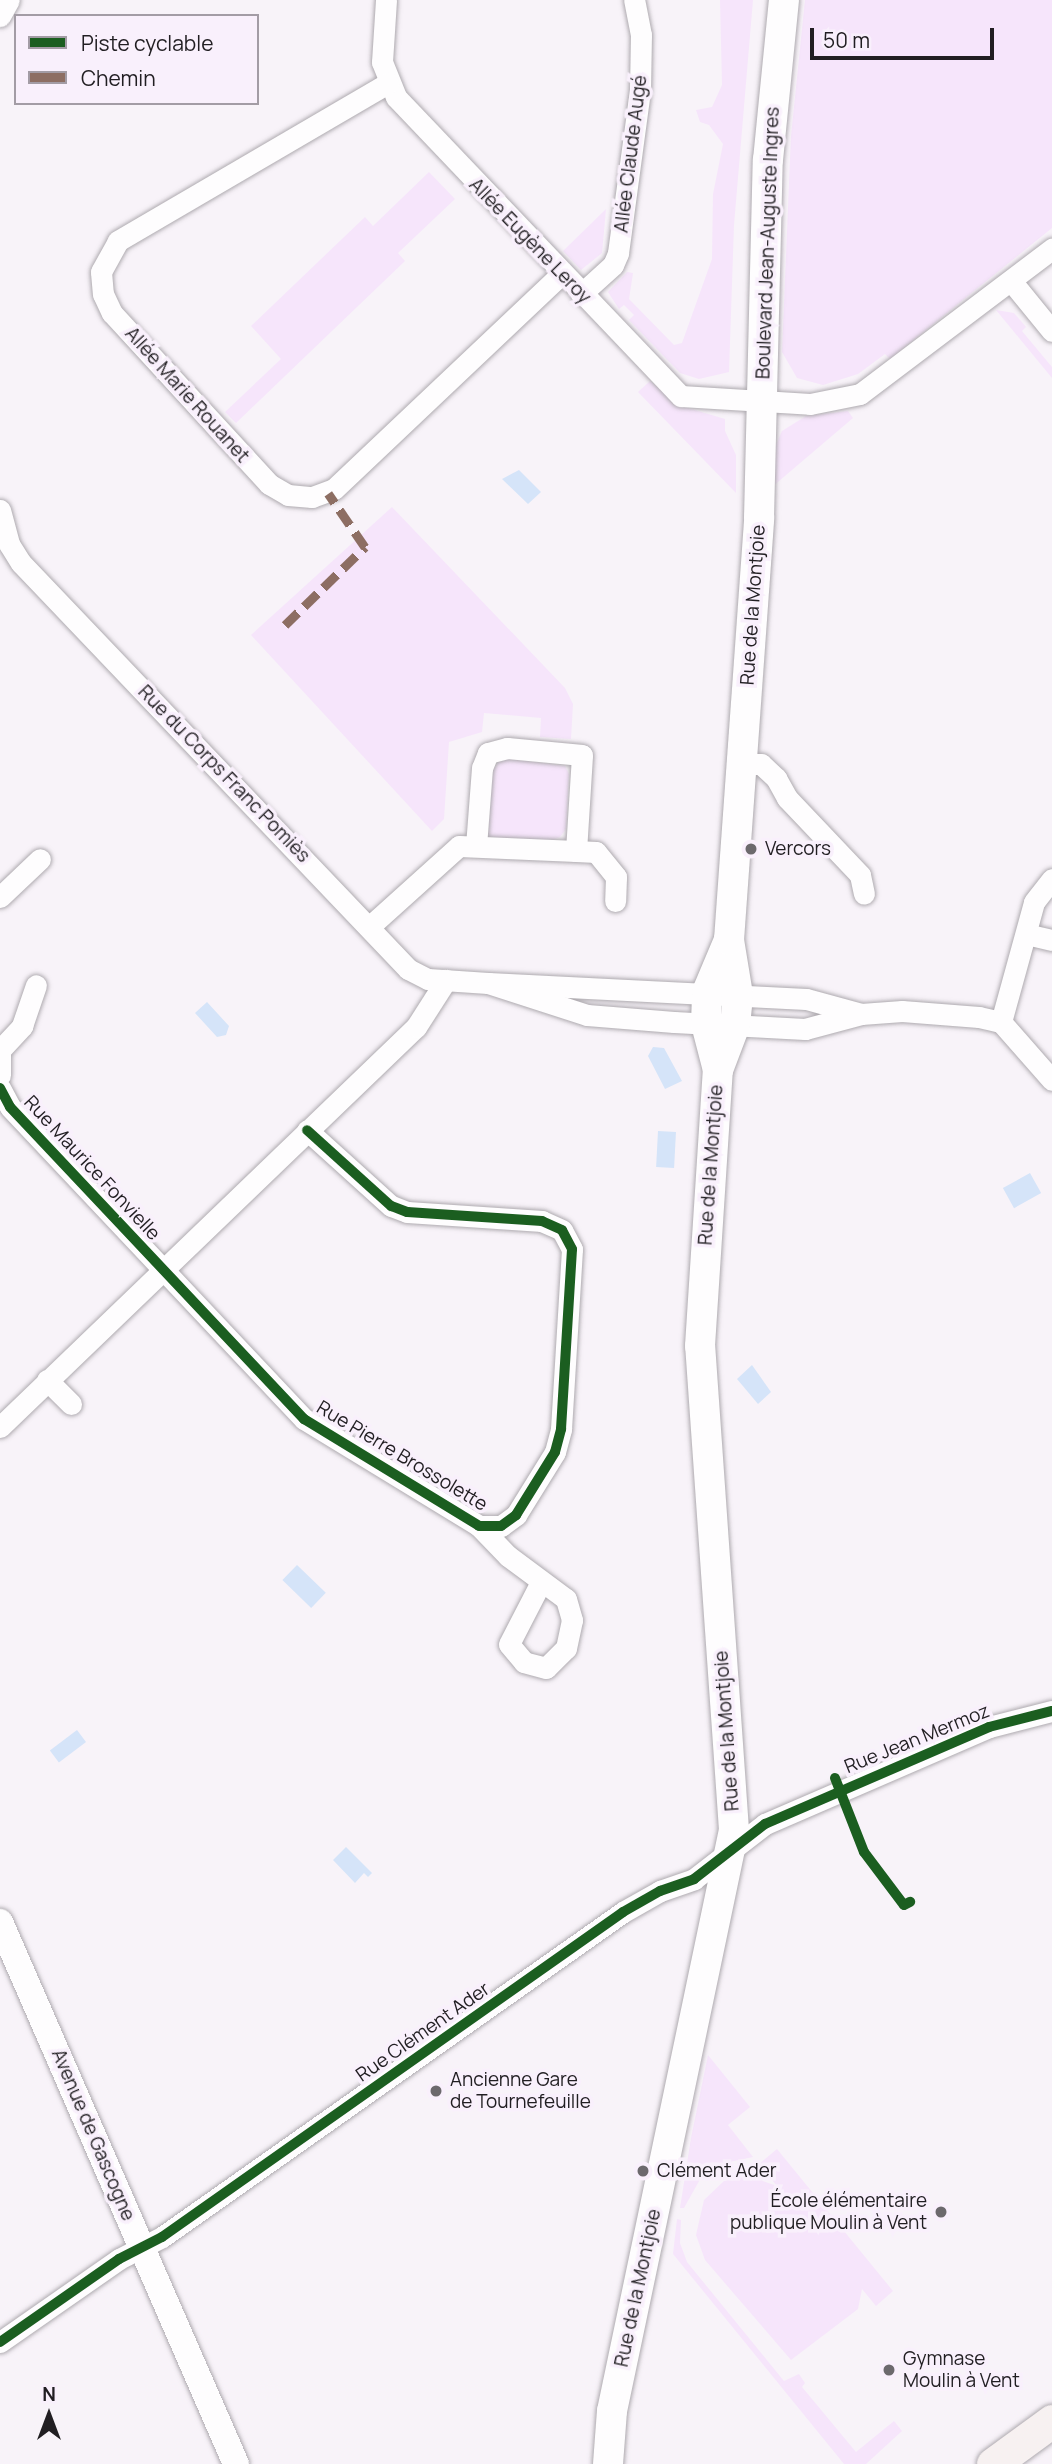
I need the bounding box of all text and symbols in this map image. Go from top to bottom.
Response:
legend [14,14,259,105]
scale bar [814,14,998,58]
text: 50 m [823,26,870,54]
text: Piste cyclable [81,29,213,57]
text: Chemin [81,64,156,92]
street label: Allée Claude Augé [610,74,652,234]
street label: Boulevard Jean-Auguste Ingres [752,106,784,380]
street label: Allée Eugène Leroy [464,174,596,308]
street label: Allée Marie Rouanet [120,322,254,468]
street label: Rue de la Montjoie [736,524,770,686]
street label: Rue du Corps Franc Pomiès [133,681,315,867]
place label: Vercors [765,838,831,860]
marker: Vercors [743,841,759,857]
street label: Rue de la Montjoie [694,1084,728,1246]
street label: Rue Maurice Fonvielle [19,1091,165,1245]
street label: Rue Pierre Brossolette [313,1396,491,1516]
street label: Rue de la Montjoie [710,1650,744,1812]
street label: Rue Jean Mermoz [841,1700,993,1778]
street label: Rue Clément Ader [352,1977,494,2087]
street label: Avenue de Gascogne [47,2046,139,2224]
place label: Ancienne Gare de Tournefeuille [450,2069,591,2113]
marker: Ancienne Gare de Tournefeuille [428,2083,444,2099]
place label: Clément Ader [657,2160,777,2182]
marker: Clément Ader [635,2163,651,2179]
place label: École élémentaire publique Moulin à Vent [730,2190,927,2234]
marker: École élémentaire publique Moulin à Vent [933,2204,949,2220]
street label: Rue de la Montjoie [610,2207,666,2369]
place label: Gymnase Moulin à Vent [903,2348,1020,2392]
marker: Gymnase Moulin à Vent [881,2362,897,2378]
north arrow [14,2380,84,2450]
text: N [42,2381,56,2407]

